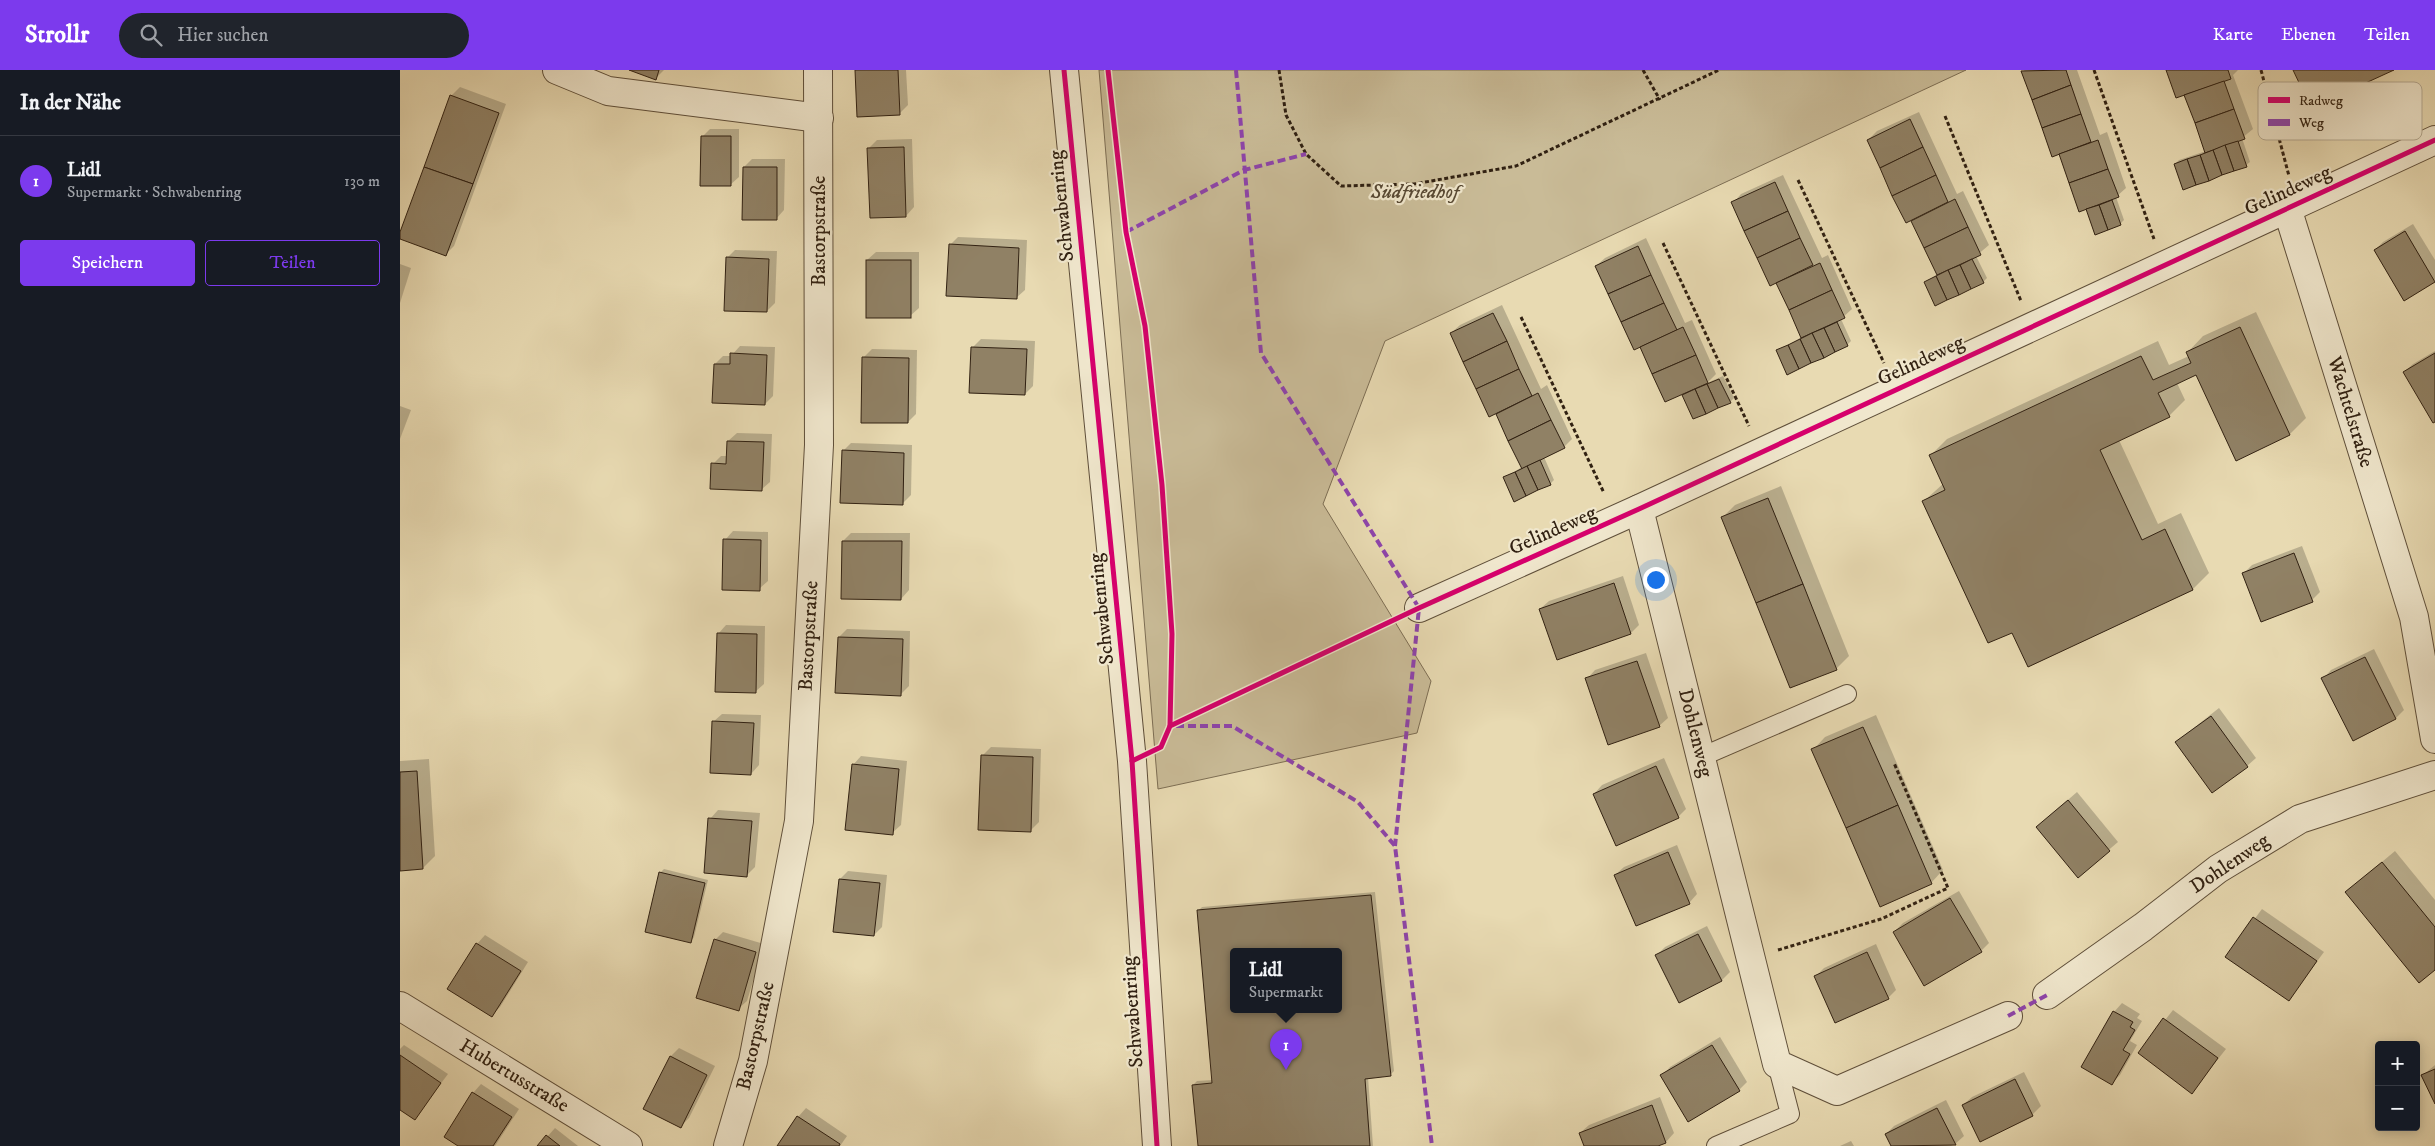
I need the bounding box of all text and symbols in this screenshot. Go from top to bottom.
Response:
search box [119,13,469,58]
text: Strollr [25,20,89,50]
icon: search [137,21,165,49]
text: Hier suchen [177,24,268,47]
text: Karte [2213,24,2253,46]
text: Ebenen [2281,24,2336,46]
text: Teilen [2364,24,2410,46]
legend [2258,82,2422,140]
text: In der Nähe [20,90,121,116]
text: Radweg [2299,92,2343,110]
text: Weg [2298,114,2324,132]
street label: Schwabenring [1044,149,1080,263]
text: Lidl [67,159,101,182]
street label: Gelindeweg [2241,160,2336,222]
text: 1 [33,171,39,191]
text: 130 m [344,171,380,191]
street label: Bastorpstraße [807,176,832,286]
park label: Südfriedhof [1370,180,1464,205]
text: Supermarkt · Schwabenring [67,182,241,202]
button: Speichern [20,240,195,286]
button: Teilen [205,240,380,286]
street label: Gelindeweg [1874,330,1969,392]
street label: Wachtelstraße [2321,353,2379,471]
street label: Gelindeweg [1506,501,1601,561]
street label: Schwabenring [1084,552,1120,666]
your location [1643,567,1669,593]
street label: Bastorpstraße [794,580,824,692]
street label: Dohlenweg [1672,686,1718,780]
street label: Dohlenweg [2186,828,2275,900]
popup [1230,948,1342,1013]
street label: Schwabenring [1117,955,1149,1069]
text: Lidl [1249,959,1283,982]
street label: Bastorpstraße [731,979,781,1093]
text: Supermarkt [1249,982,1323,1002]
pin: 1 [1270,1029,1302,1070]
street label: Hubertusstraße [455,1034,573,1118]
map controls [2375,1041,2420,1131]
button: + [2375,1041,2420,1086]
button: − [2375,1086,2420,1131]

